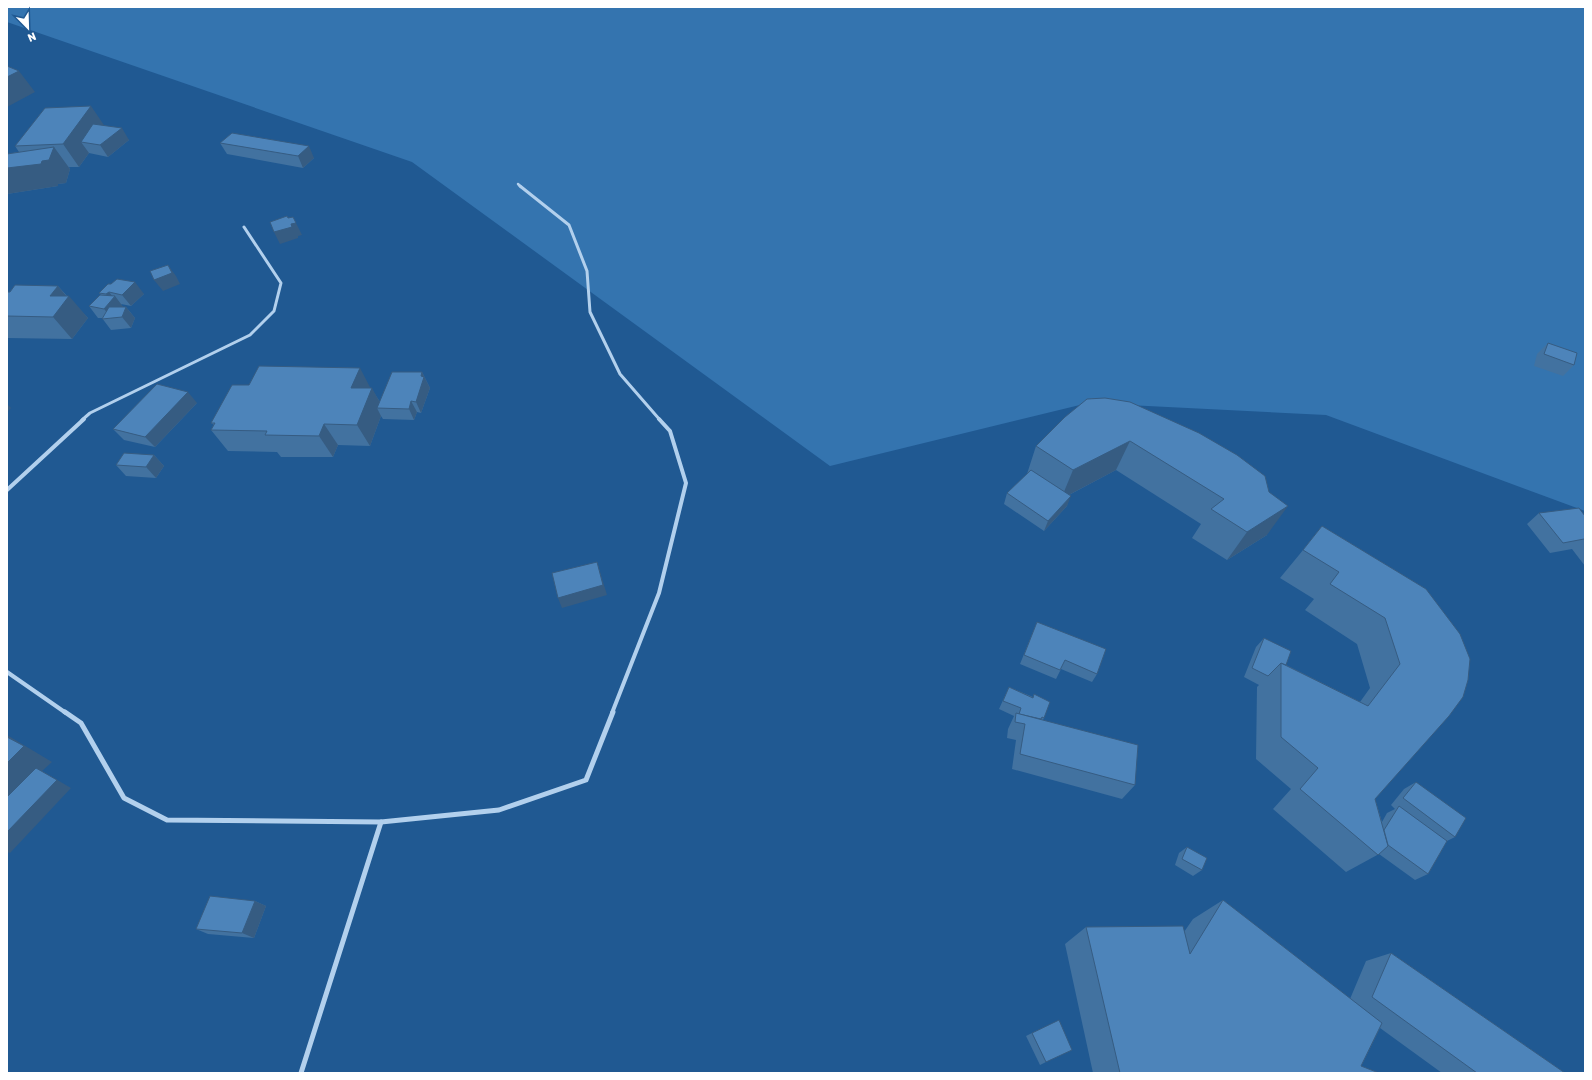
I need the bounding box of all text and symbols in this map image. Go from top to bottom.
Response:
north arrow [8,8,48,48]
text: N [25,29,38,44]

